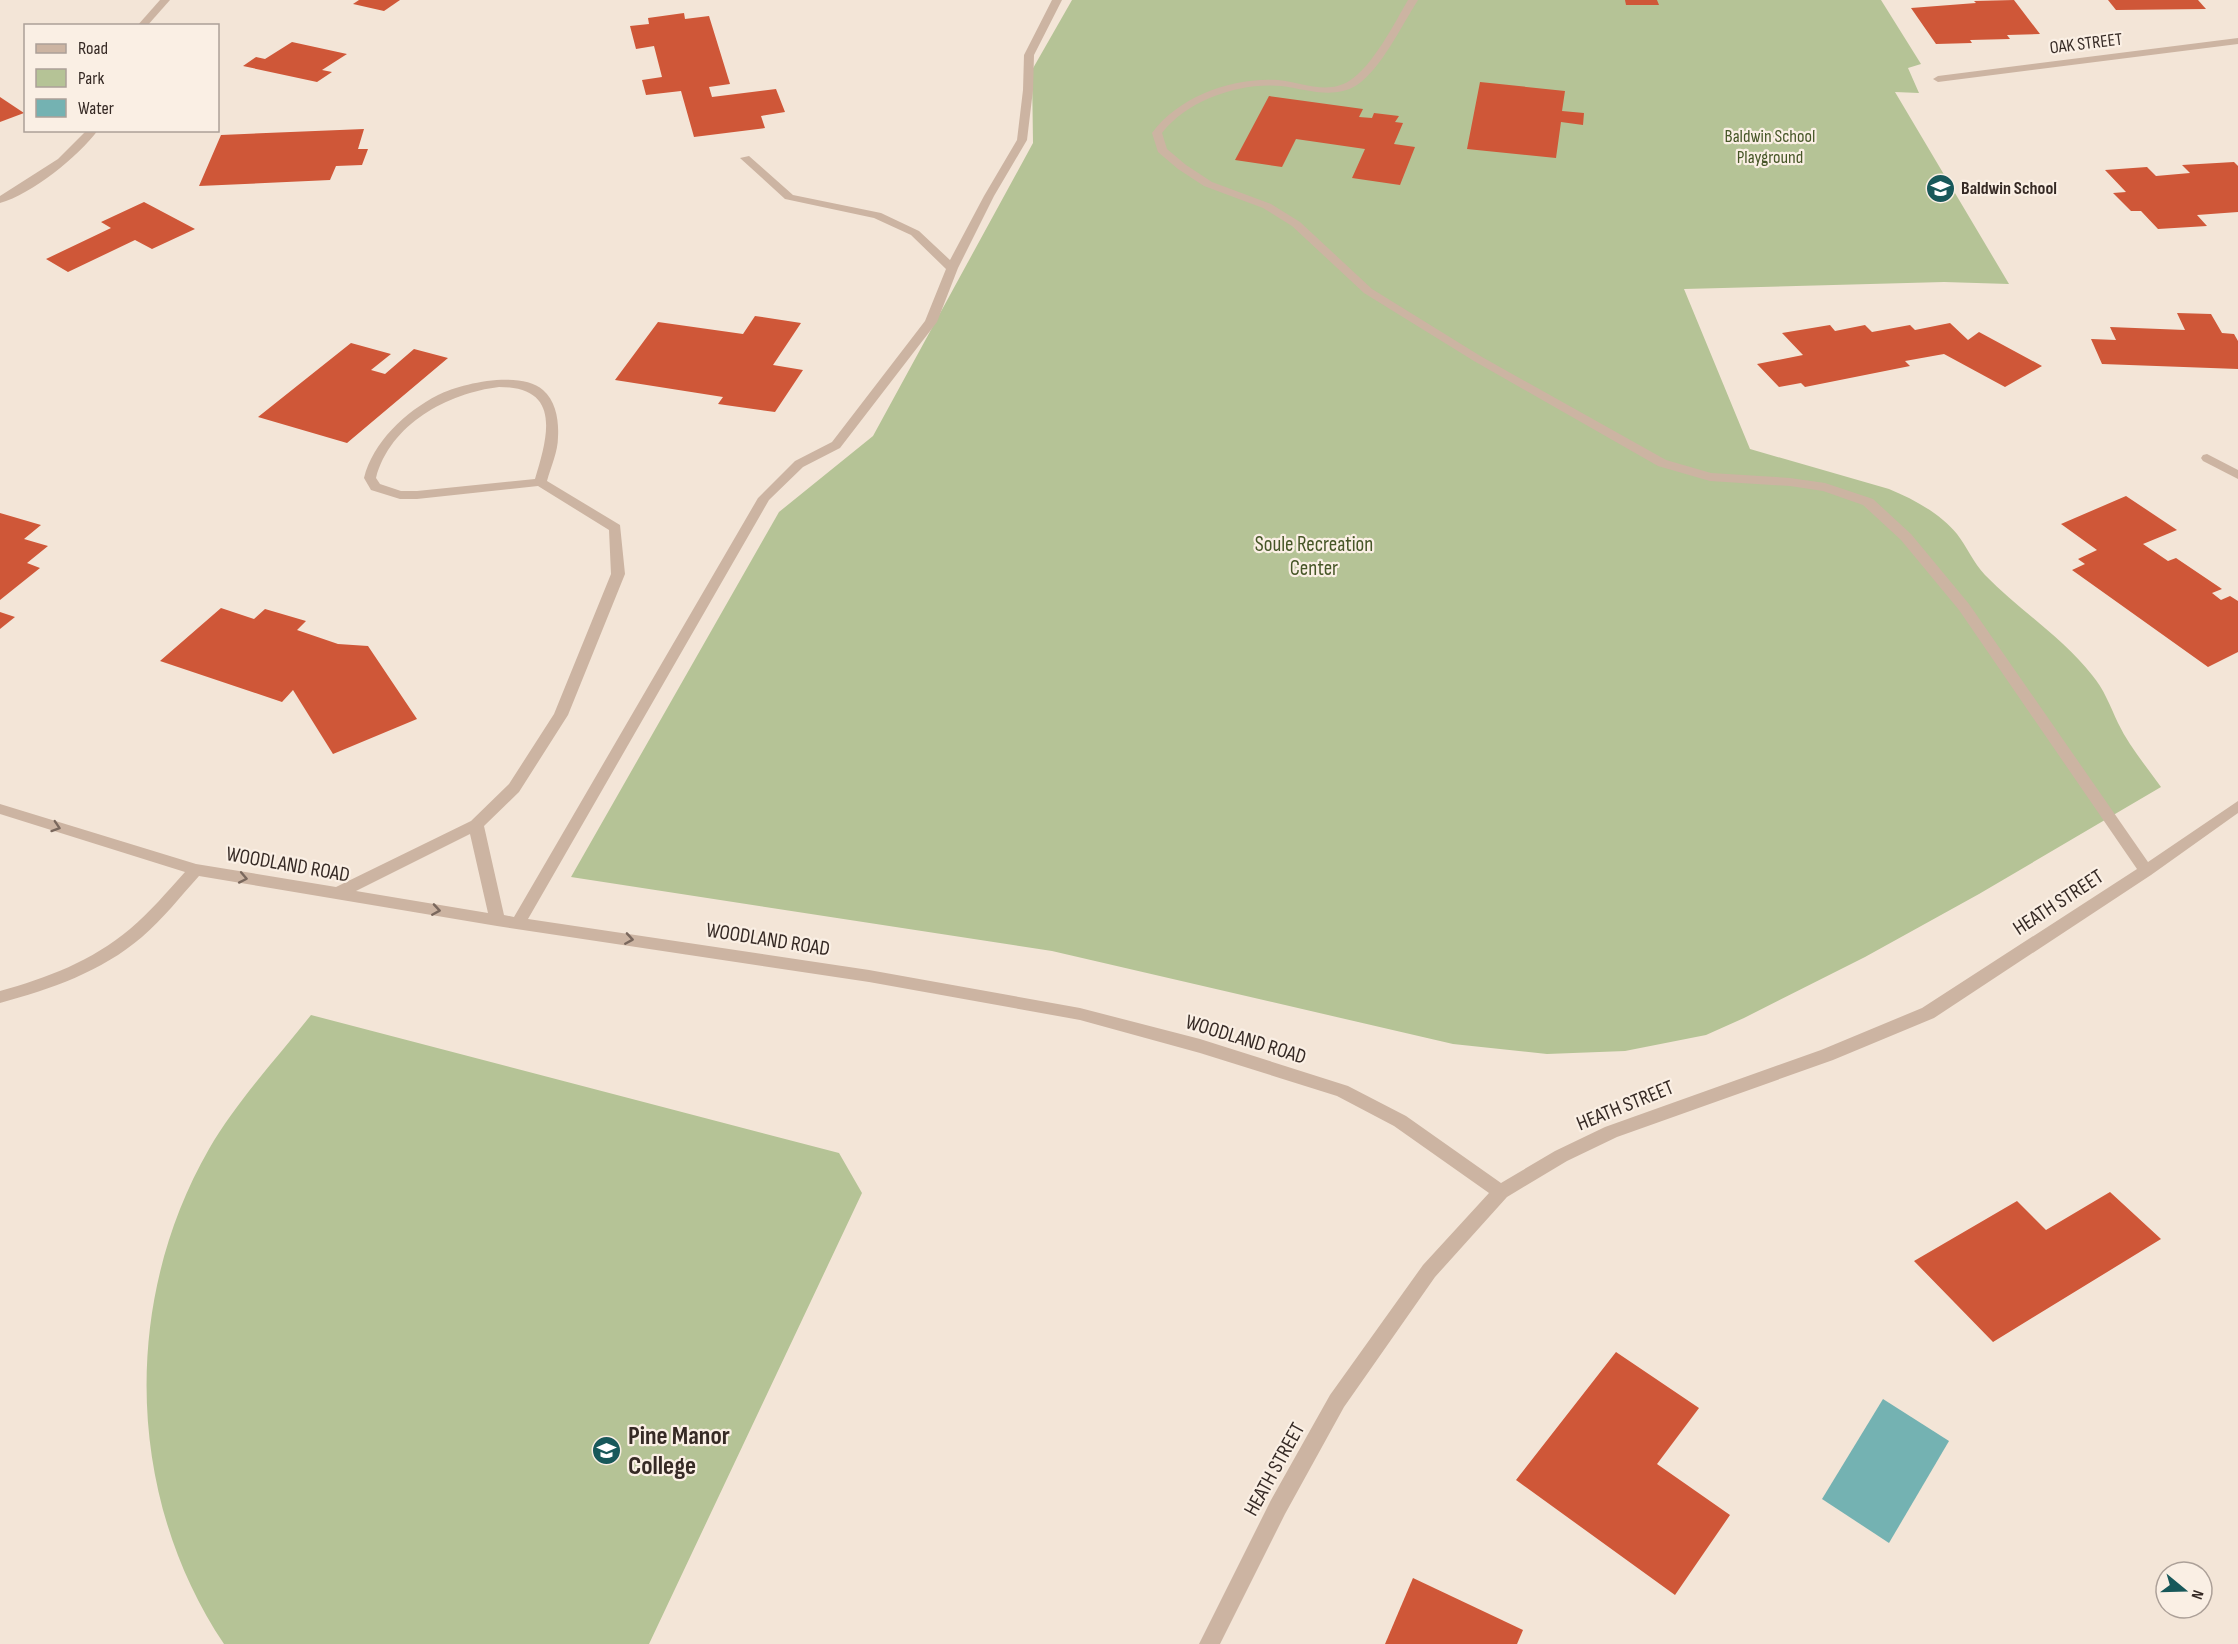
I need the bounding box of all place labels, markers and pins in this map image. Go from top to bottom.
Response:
school or university icon: Baldwin School [1924,172,1956,204]
place label: Baldwin School [1961,178,2057,199]
place label: Pine Manor College [628,1421,730,1482]
school or university icon: Pine Manor College [591,1434,623,1466]

